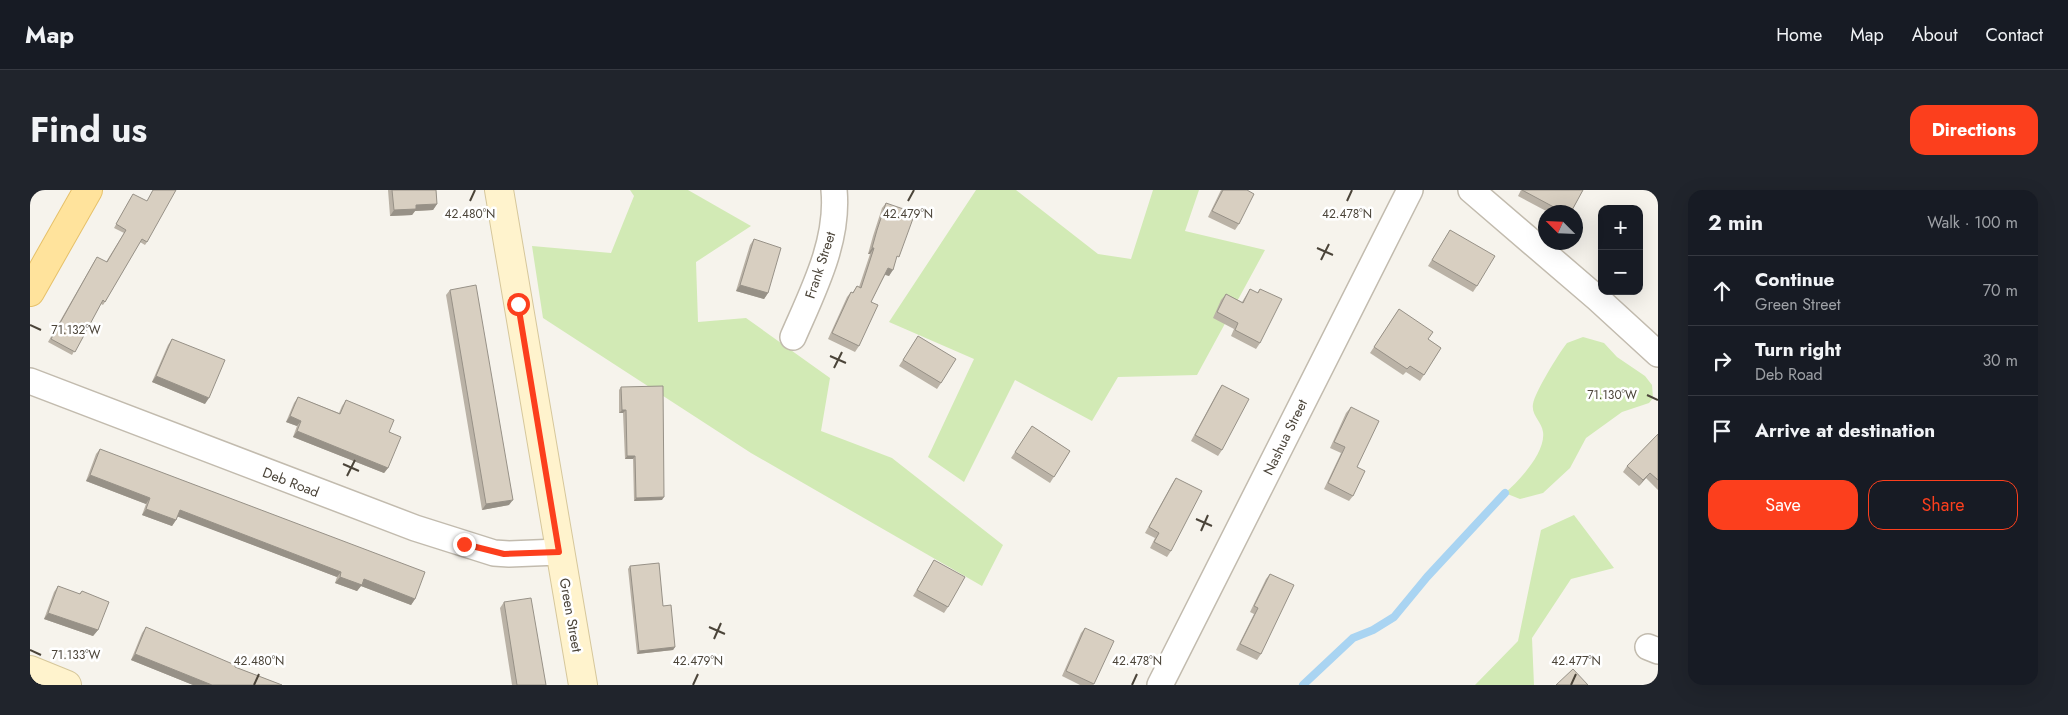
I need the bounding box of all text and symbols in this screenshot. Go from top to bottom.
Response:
text: Map [25,17,74,52]
text: Home [1776,22,1822,48]
text: Map [1850,22,1884,48]
text: About [1912,22,1957,48]
text: Contact [1985,22,2043,48]
text: Find us [30,105,147,155]
button: Directions [1910,105,2038,155]
text: 42.480°N [445,205,495,223]
text: 42.479°N [883,205,933,223]
text: 42.478°N [1322,205,1372,223]
north arrow [1538,205,1583,250]
map controls [1598,205,1643,295]
button: + [1598,205,1643,250]
text: 2 min [1708,208,1763,238]
text: Walk · 100 m [1927,211,2018,234]
street label: Frank Street [800,228,840,301]
button: − [1598,250,1643,295]
text: Continue [1755,266,1834,293]
icon: ahead [1708,277,1736,305]
text: 70 m [1983,279,2018,302]
route start [507,293,530,316]
text: Green Street [1755,293,1841,316]
text: 71.132°W [51,321,101,339]
text: Turn right [1755,336,1841,363]
icon: right [1708,347,1736,375]
text: 30 m [1982,349,2018,372]
text: Deb Road [1755,363,1823,386]
text: 71.130°W [1587,386,1637,404]
street label: Nashua Street [1258,395,1312,478]
icon: arrive [1708,417,1736,445]
text: Arrive at destination [1755,417,1935,444]
street label: Deb Road [260,462,322,502]
button: Save [1708,480,1858,530]
button: Share [1868,480,2018,530]
route end [453,533,476,556]
street label: Green Street [555,576,587,654]
text: 71.133°W [51,646,101,664]
text: 42.480°N [234,652,284,670]
text: 42.479°N [673,652,723,670]
text: 42.478°N [1112,652,1162,670]
text: 42.477°N [1551,652,1601,670]

